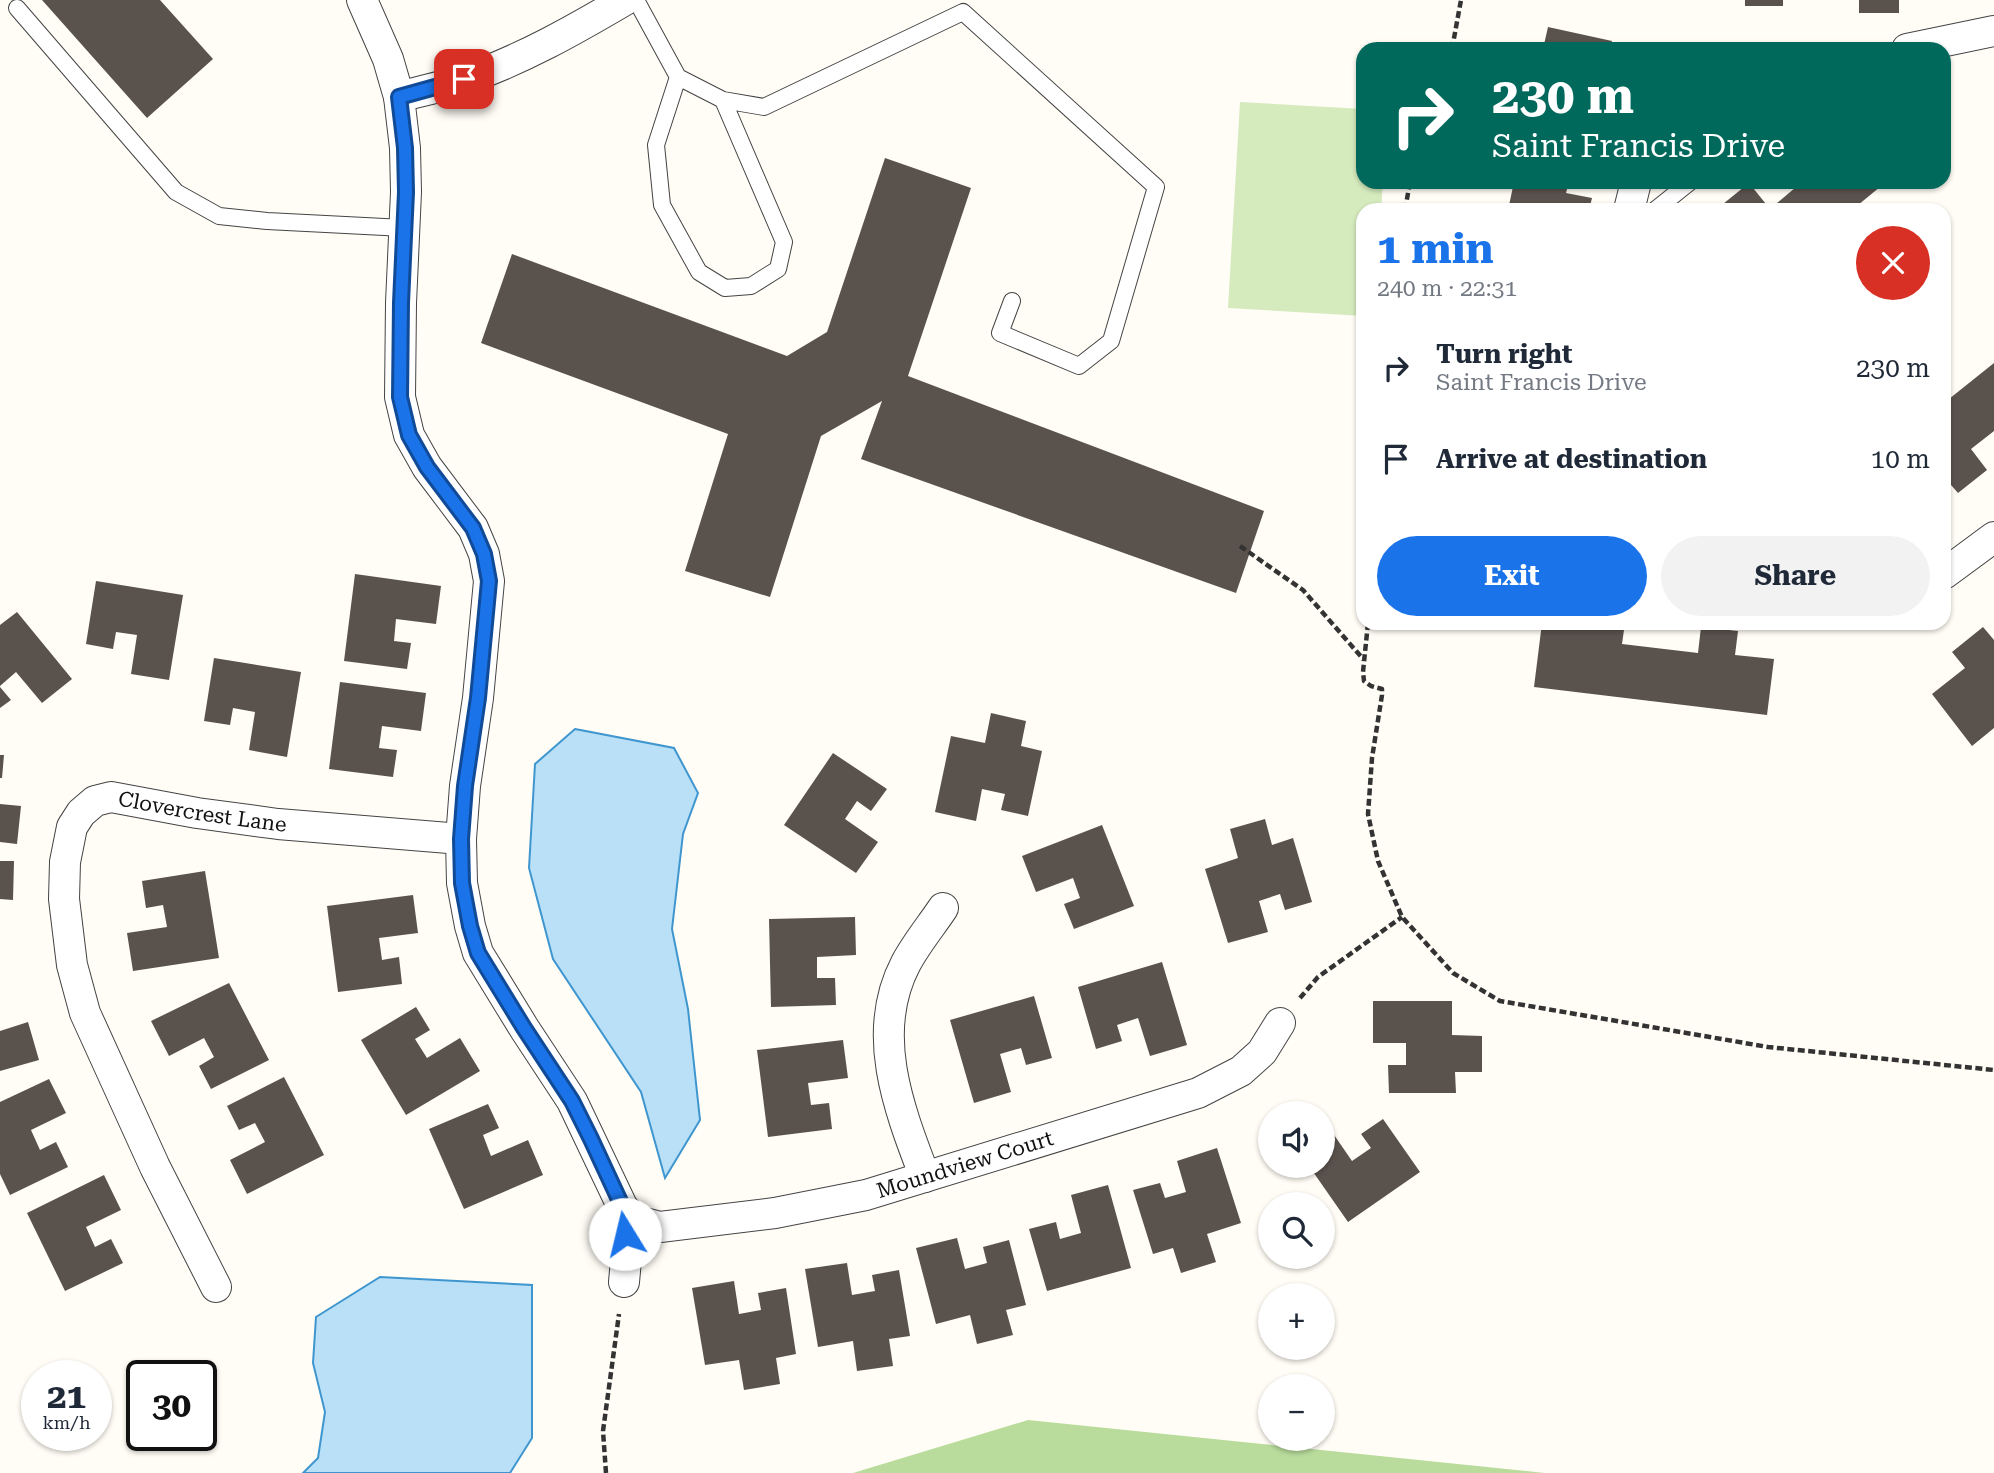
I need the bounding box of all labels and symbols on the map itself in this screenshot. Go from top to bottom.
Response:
pin [434,49,494,109]
street label: Clovercrest Lane [116,787,288,837]
street label: Moundview Court [874,1126,1056,1203]
position arrow [588,1197,662,1271]
speed limit sign: 30 [126,1360,217,1451]

